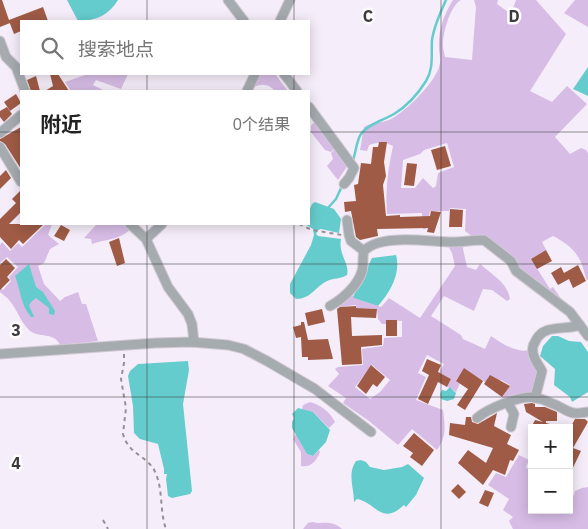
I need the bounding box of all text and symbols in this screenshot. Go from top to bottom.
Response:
text: C [363,6,373,26]
text: D [508,6,520,26]
search box [20,20,310,75]
icon: search [38,34,66,62]
text: 搜索地点 [78,37,154,61]
text: 附近 [40,110,82,138]
text: 0个结果 [232,114,290,134]
text: 3 [11,320,21,340]
map controls [528,424,573,514]
button: + [528,424,573,469]
text: 4 [11,453,21,473]
button: − [528,469,573,514]

